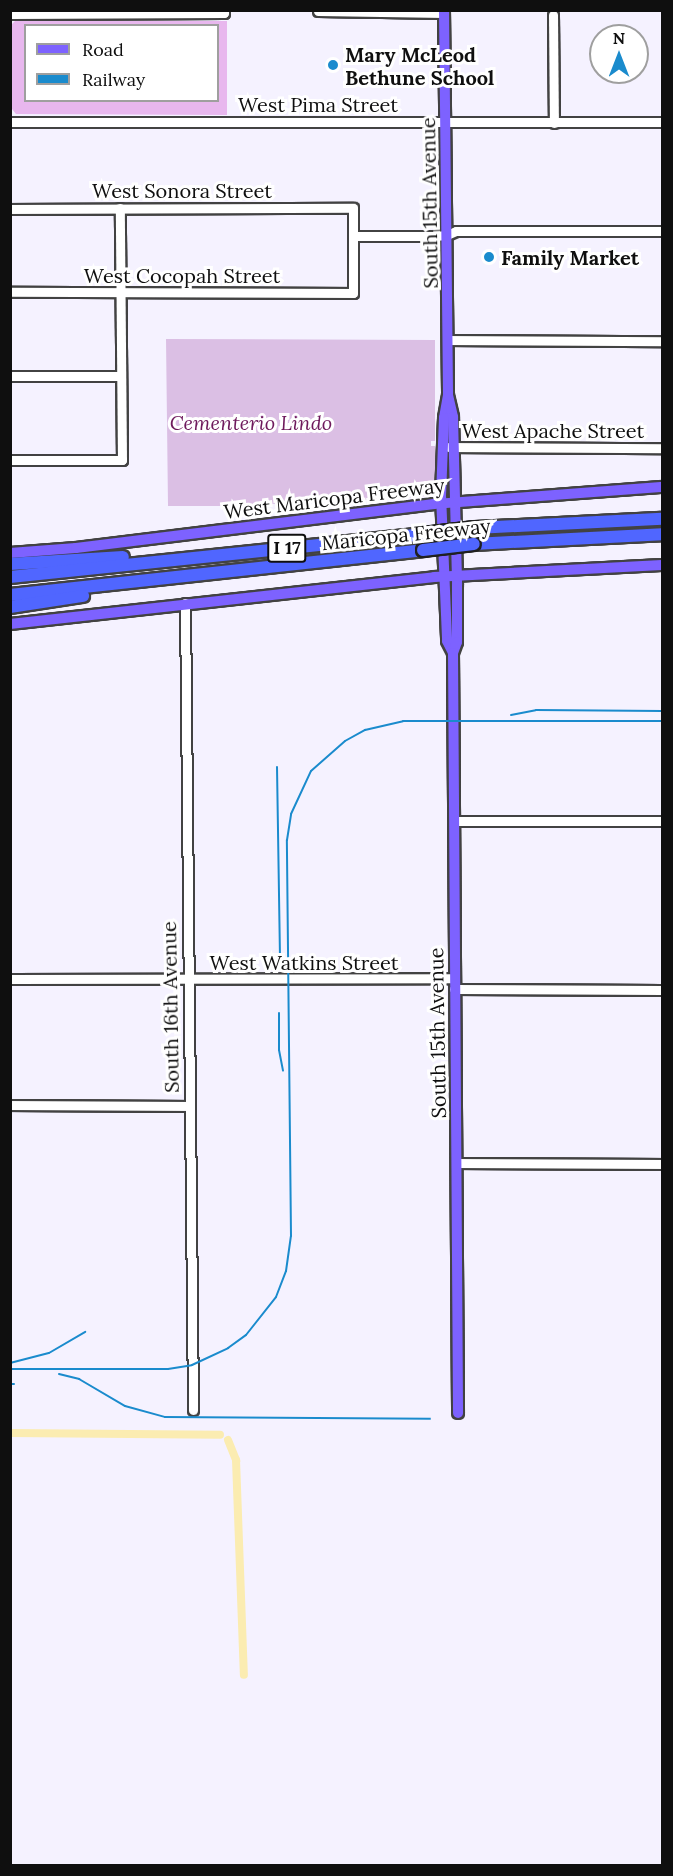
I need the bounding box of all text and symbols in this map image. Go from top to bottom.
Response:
legend [24,24,219,102]
north arrow [589,24,649,84]
text: N [613,28,625,48]
text: Road [82,38,124,61]
place label: Mary McLeod Bethune School [345,42,494,89]
marker: Mary McLeod Bethune School [326,58,340,72]
text: Railway [82,68,145,91]
street label: West Pima Street [238,92,398,116]
street label: South 15th Avenue [416,117,442,289]
street label: West Sonora Street [92,178,272,202]
place label: Family Market [501,245,639,269]
marker: Family Market [482,250,496,264]
street label: West Cocopah Street [84,263,280,287]
park label: Cementerio Lindo [170,410,332,434]
street label: West Apache Street [462,418,644,442]
street label: West Maricopa Freeway [222,473,446,523]
street label: Maricopa Freeway [320,513,492,555]
road number: I 17 [266,533,308,563]
street label: South 16th Avenue [157,921,183,1093]
street label: South 15th Avenue [424,947,450,1119]
street label: West Watkins Street [210,950,398,974]

